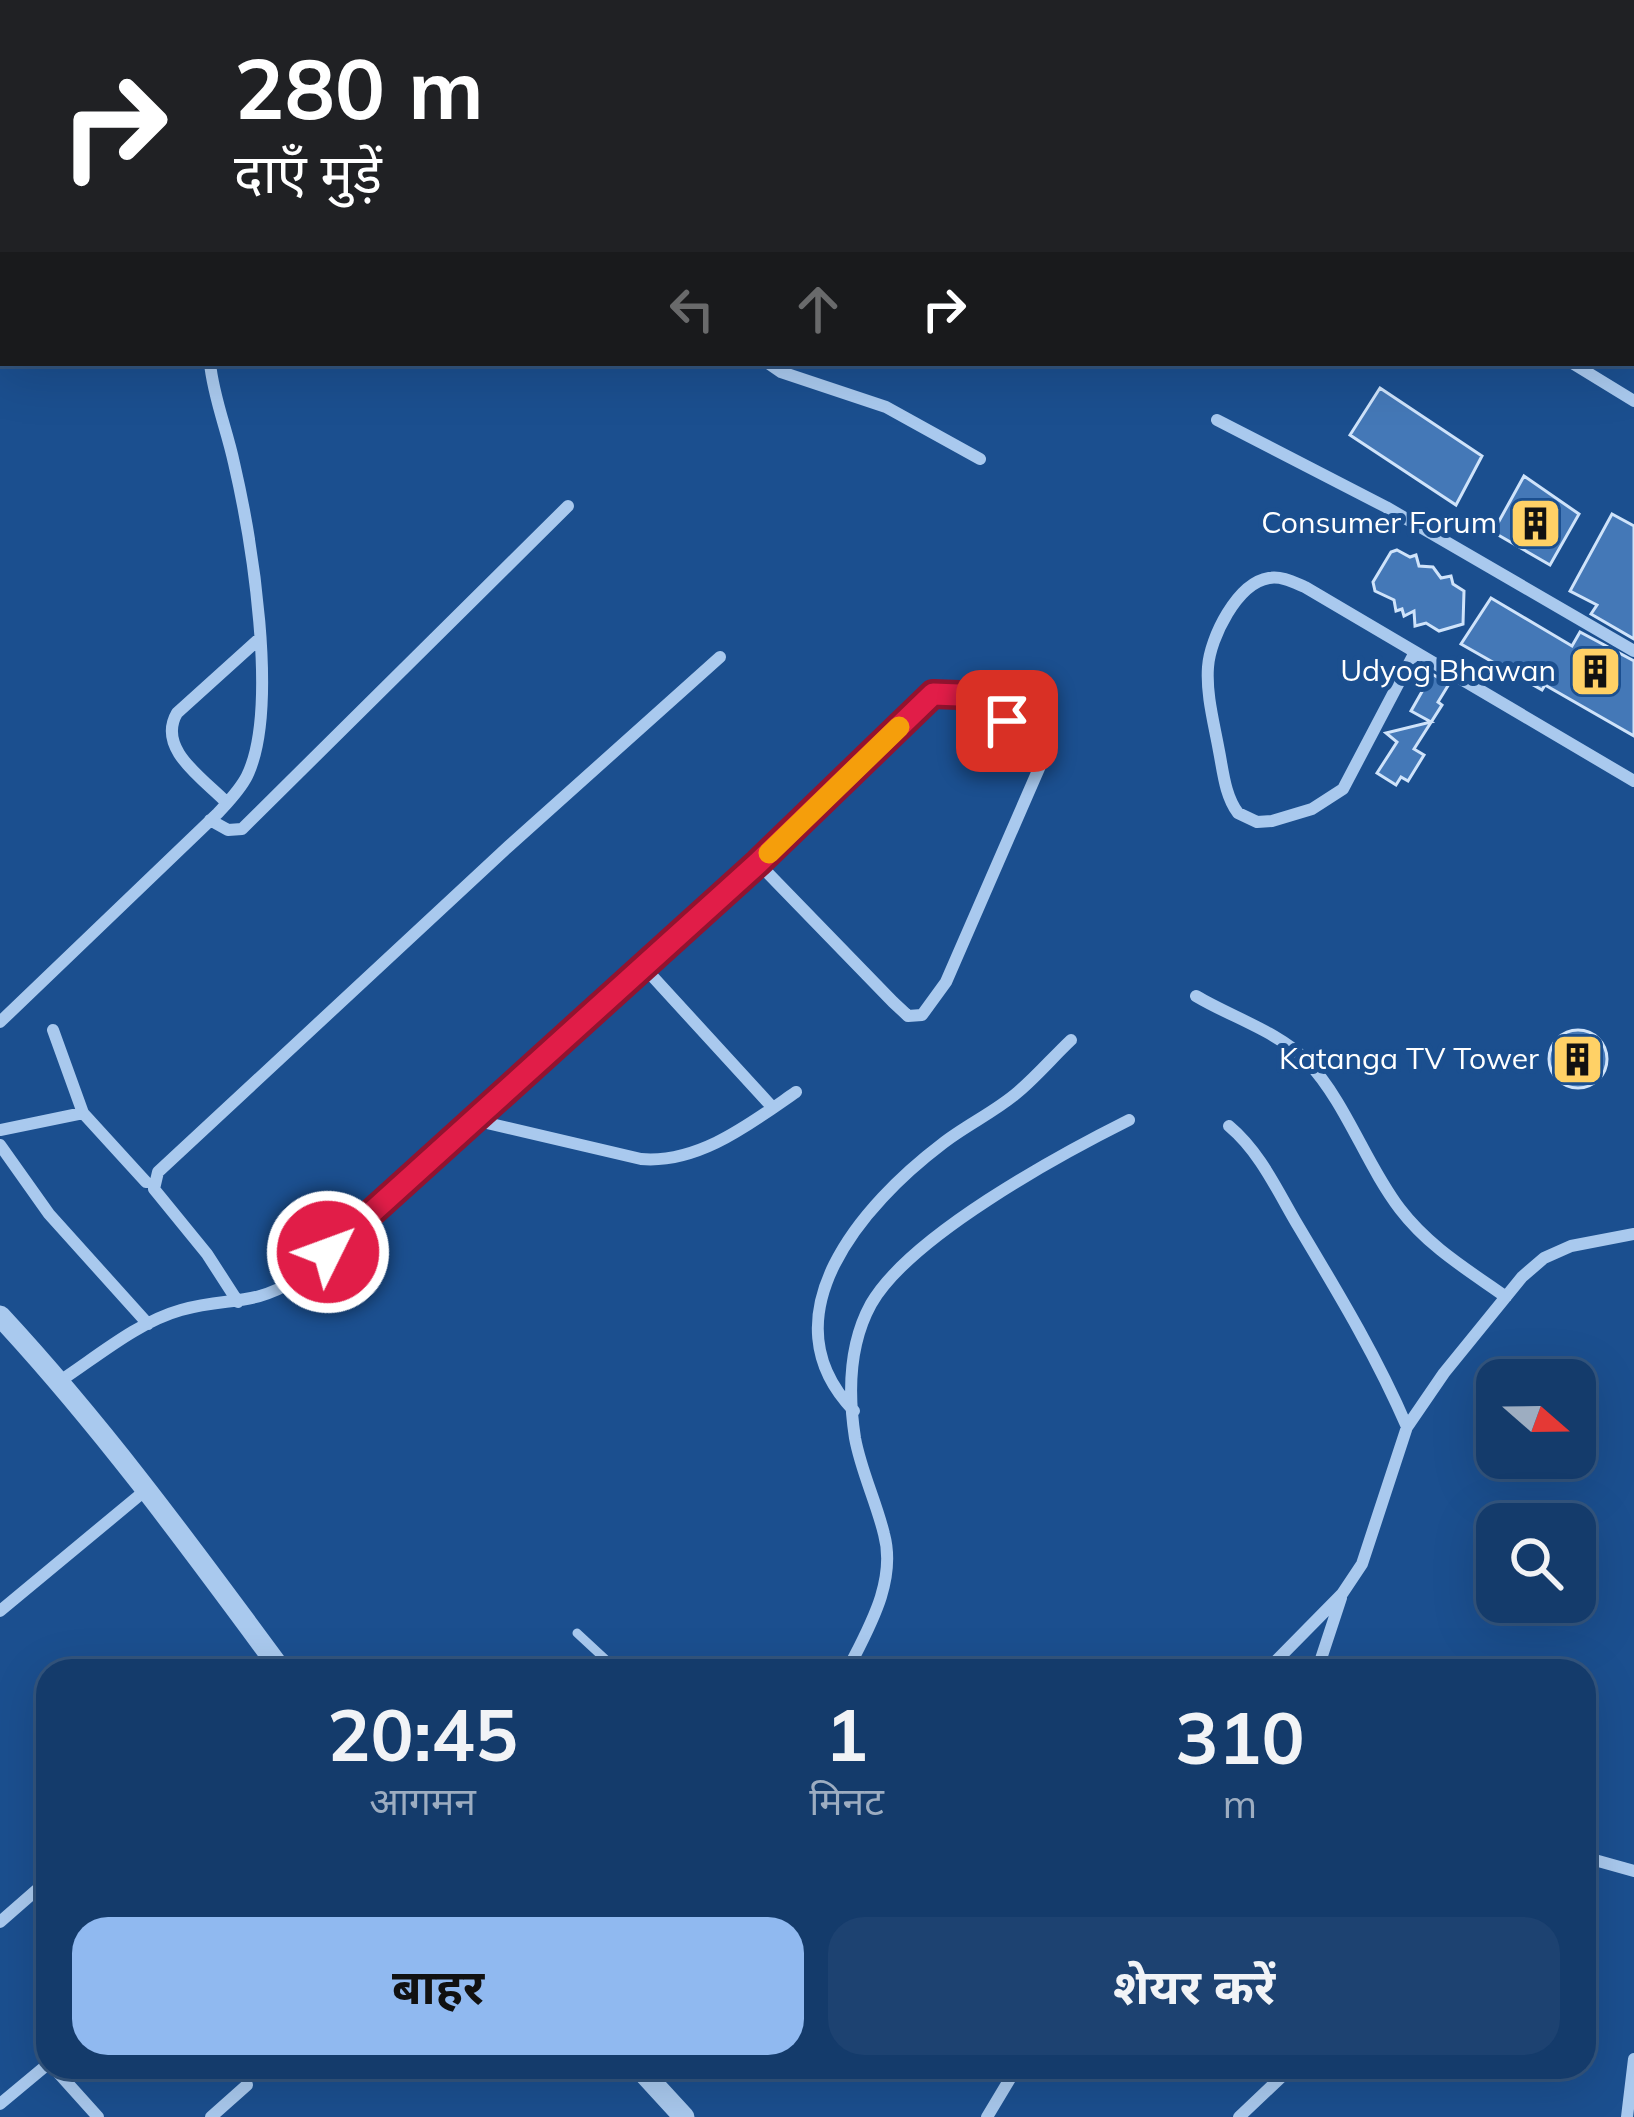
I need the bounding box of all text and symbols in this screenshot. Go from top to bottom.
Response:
text: 280 m [234,35,484,140]
icon: right [36,48,192,204]
text: दाएँ मुड़ें [234,139,382,207]
icon: left [659,276,725,342]
icon: ahead [785,276,851,342]
icon: right [911,276,977,342]
building icon: Consumer Forum [1508,495,1564,551]
place label: Consumer Forum [1261,503,1497,541]
building icon: Udyog Bhawan [1567,643,1623,699]
place label: Udyog Bhawan [1340,651,1556,689]
pin [956,670,1058,772]
icon: arrive [974,688,1040,754]
building icon: Katanga TV Tower [1550,1031,1606,1087]
place label: Katanga TV Tower [1279,1039,1539,1077]
position arrow [265,1189,391,1315]
north arrow [1476,1359,1596,1479]
map controls [1476,1359,1596,1623]
button: search [1476,1503,1596,1623]
text: 20:45 [327,1689,518,1779]
text: 1 [825,1689,868,1779]
text: 310 [1175,1692,1305,1782]
text: आगमन [369,1776,476,1825]
text: मिनट [809,1776,884,1825]
text: m [1223,1779,1257,1828]
button: बाहर [72,1917,804,2055]
button: शेयर करें [828,1917,1560,2055]

